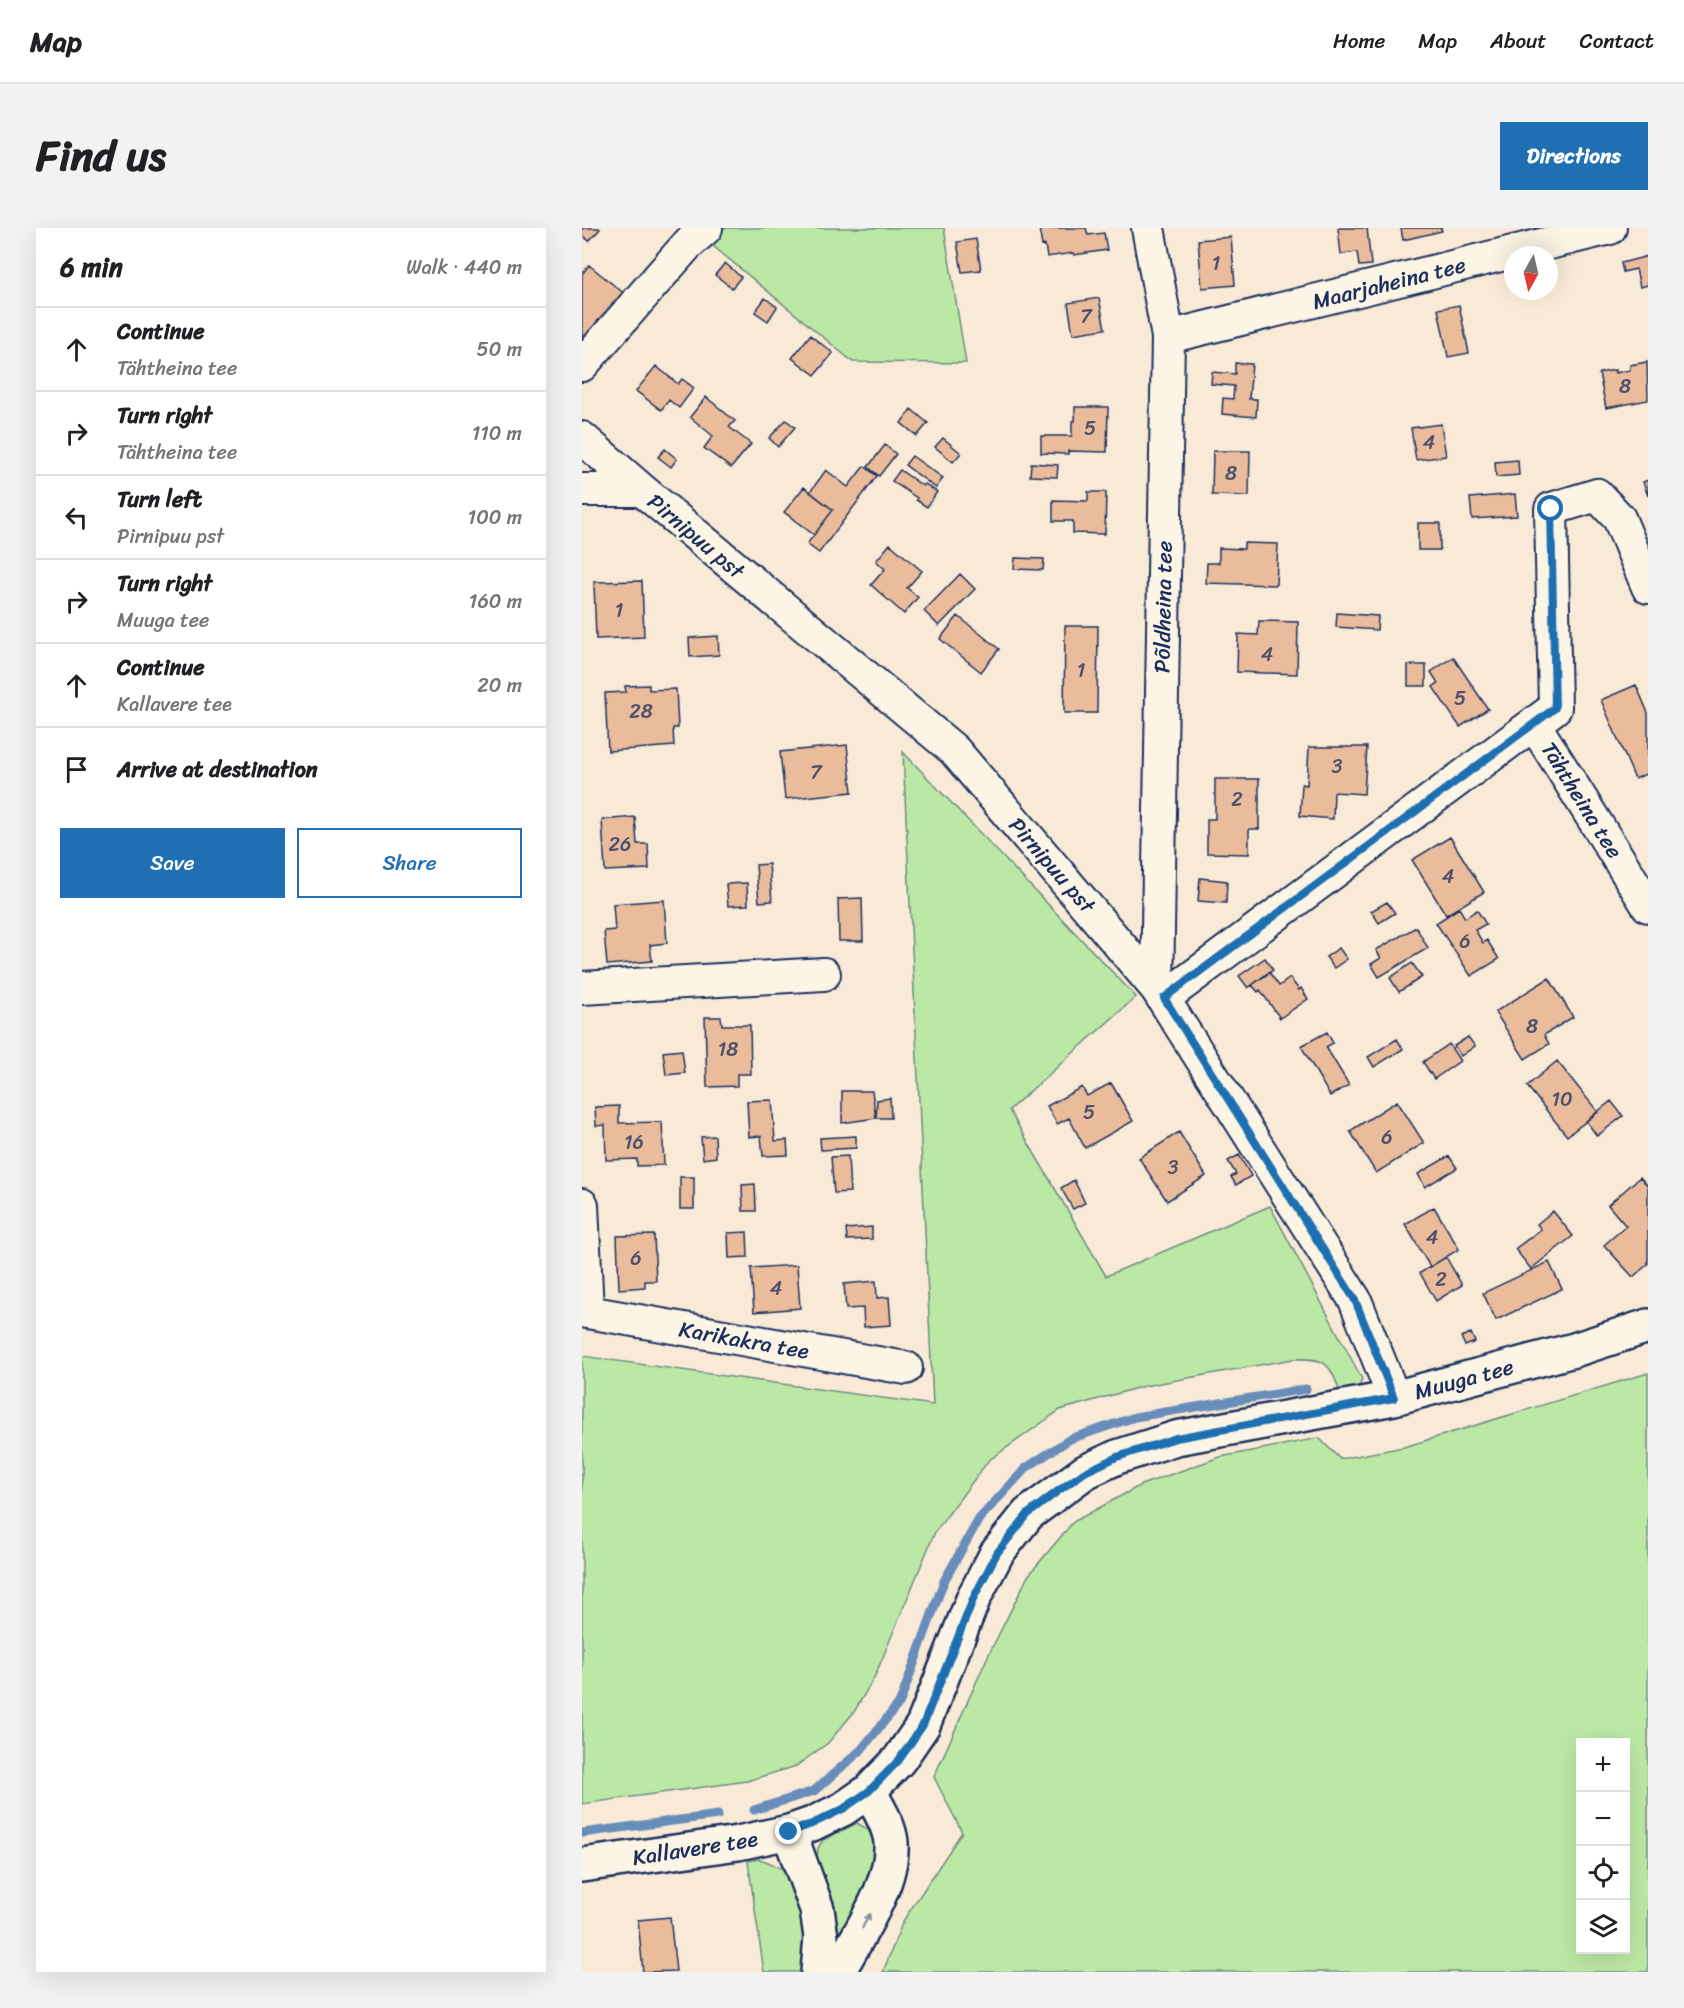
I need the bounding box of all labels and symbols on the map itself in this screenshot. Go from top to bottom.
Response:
street label: Maarjaheina tee [1308,245,1470,321]
house number: 1 [1212,246,1220,281]
north arrow [1504,246,1558,300]
house number: 7 [1080,299,1093,334]
house number: 8 [1619,369,1631,404]
house number: 5 [1084,411,1096,446]
house number: 4 [1423,425,1435,460]
house number: 8 [1225,456,1237,491]
street label: Pirnipuu pst [638,483,755,590]
route start [1537,495,1563,521]
street label: Põldheina tee [1142,541,1184,673]
house number: 1 [615,593,623,628]
house number: 4 [1261,637,1273,672]
house number: 1 [1077,653,1085,688]
house number: 5 [1454,681,1466,716]
house number: 28 [629,694,653,729]
street label: Tähtheina tee [1530,734,1634,866]
house number: 3 [1332,749,1343,784]
house number: 7 [810,755,823,790]
house number: 2 [1231,782,1243,817]
street label: Pirnipuu pst [999,808,1106,923]
house number: 26 [609,827,631,862]
house number: 4 [1442,859,1454,894]
house number: 6 [1459,924,1471,959]
house number: 8 [1526,1009,1538,1044]
house number: 18 [718,1032,738,1067]
house number: 10 [1551,1082,1573,1117]
house number: 5 [1083,1095,1095,1130]
house number: 6 [1381,1120,1393,1155]
house number: 16 [624,1125,644,1160]
house number: 3 [1168,1150,1179,1185]
house number: 4 [1426,1220,1438,1255]
house number: 6 [630,1241,642,1276]
house number: 2 [1435,1262,1447,1297]
house number: 4 [770,1271,782,1306]
street label: Karikakra tee [676,1309,812,1371]
street label: Muuga tee [1410,1347,1518,1411]
route end [775,1818,801,1844]
street label: Kallavere tee [630,1819,761,1877]
one-way arrow [861,1912,871,1929]

